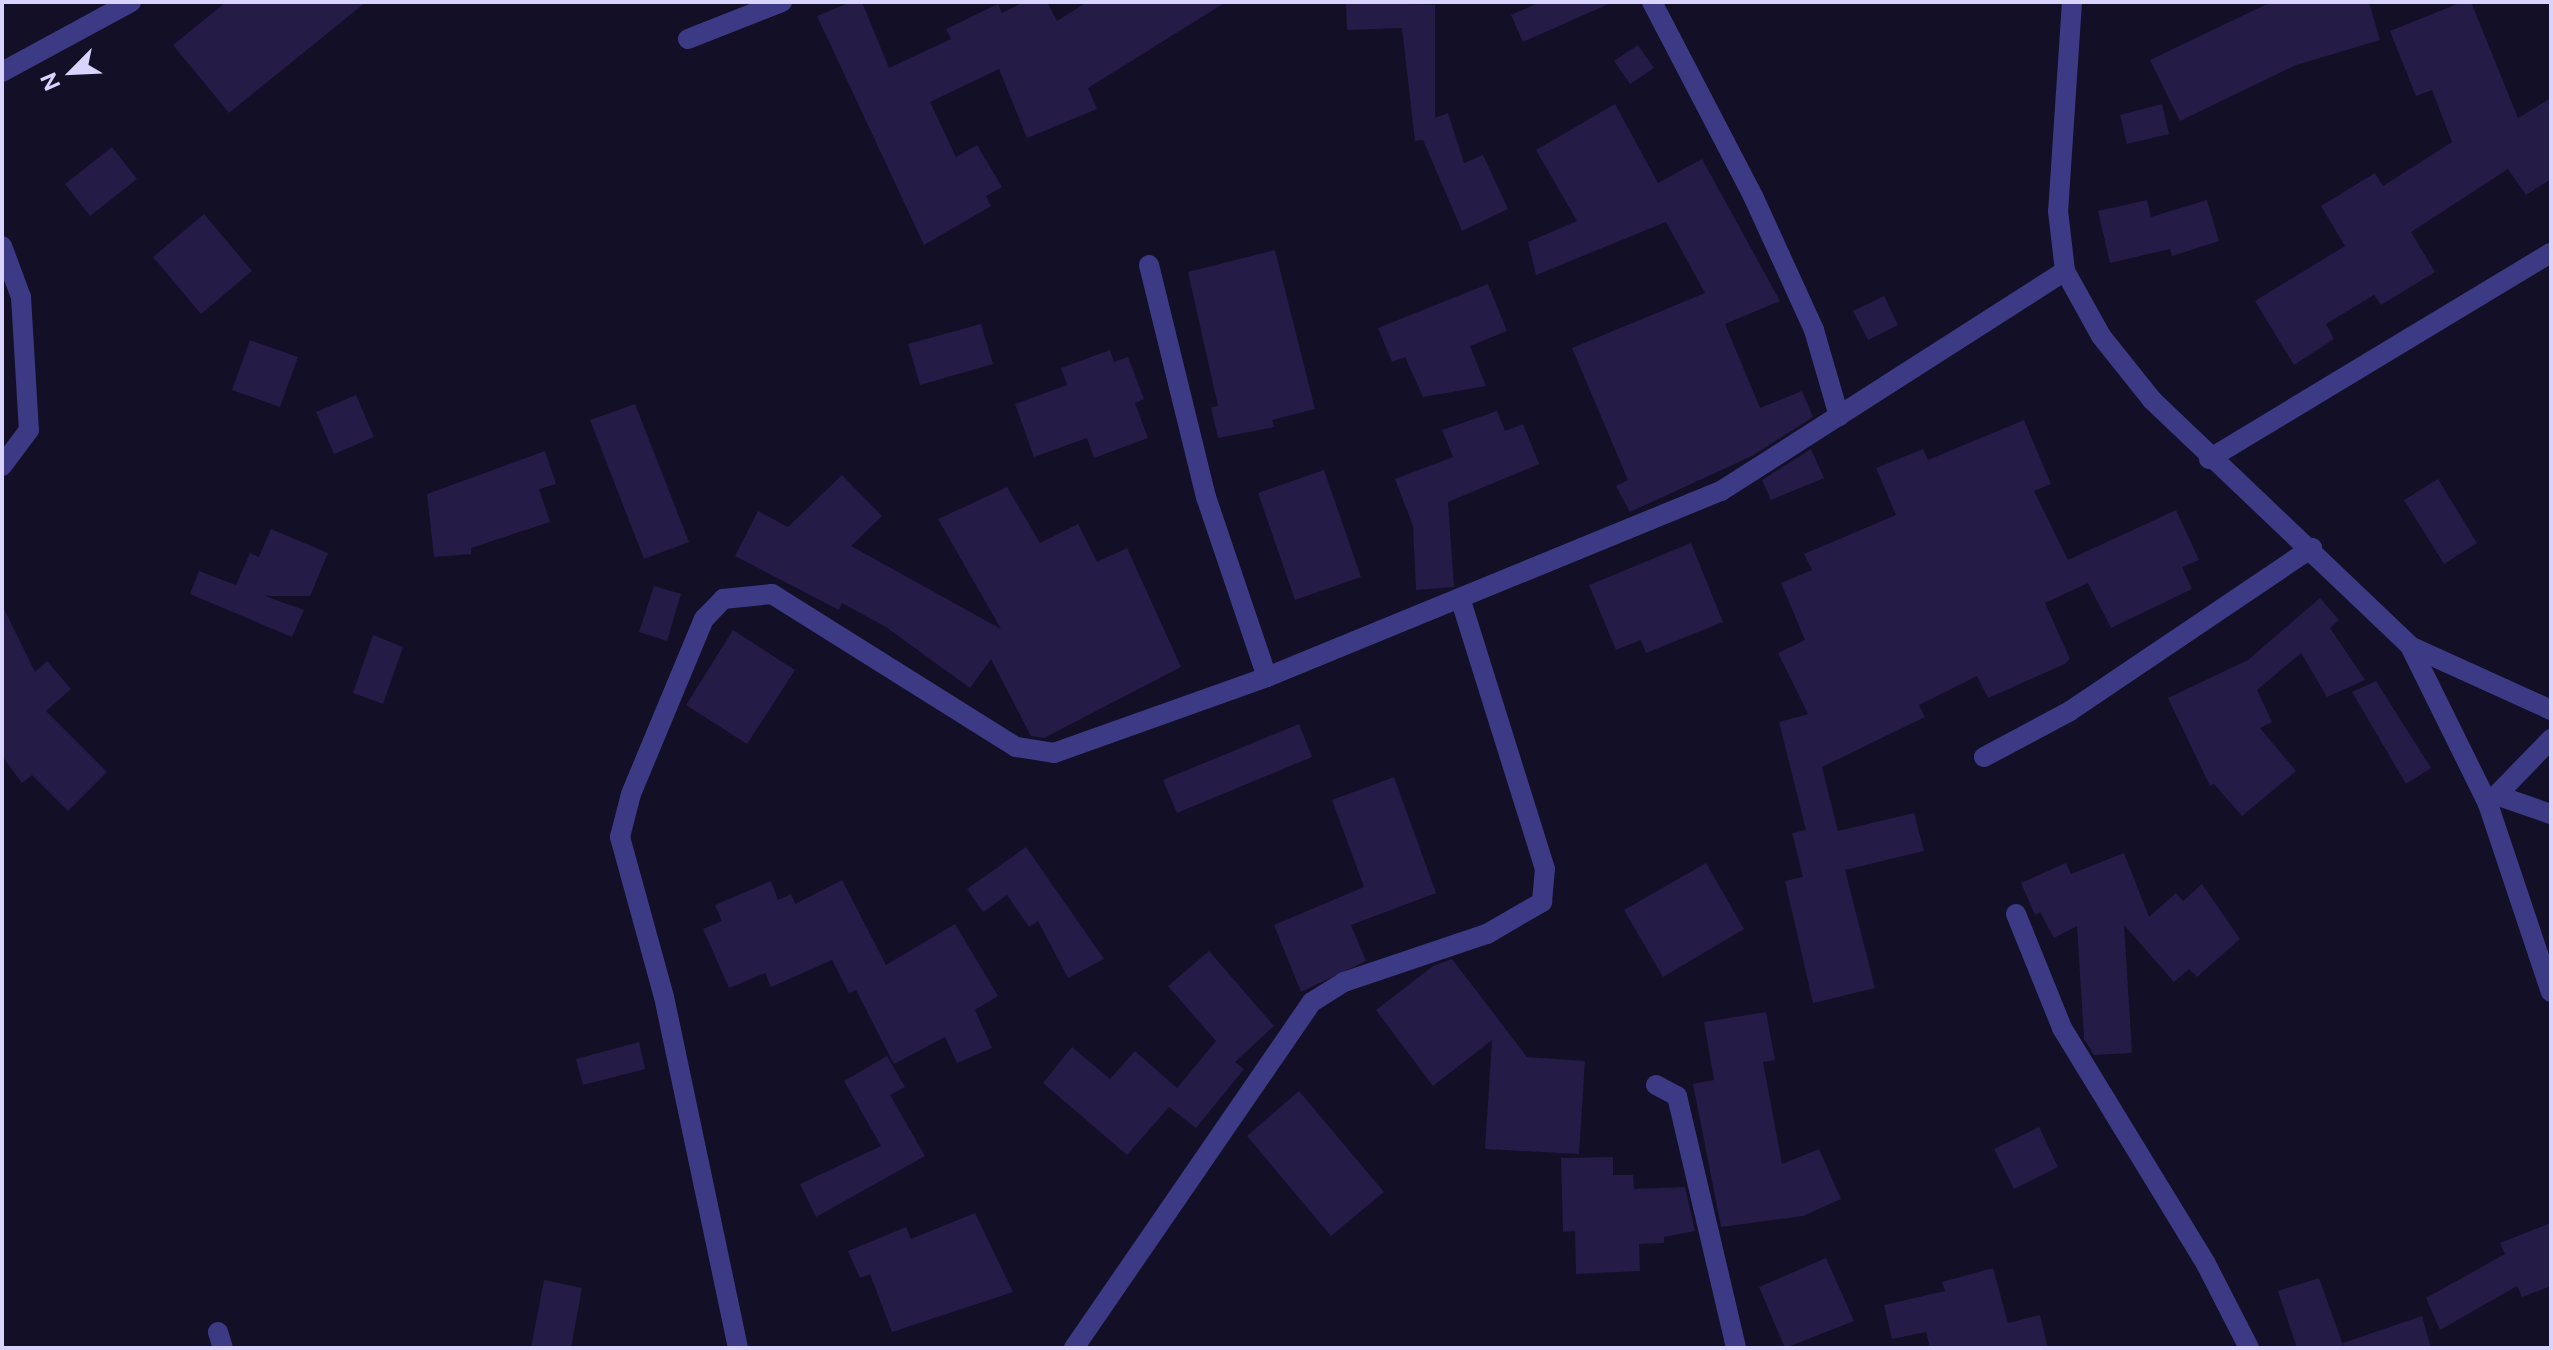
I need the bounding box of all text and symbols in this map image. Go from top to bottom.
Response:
north arrow [32,32,112,112]
text: N [35,69,65,95]

